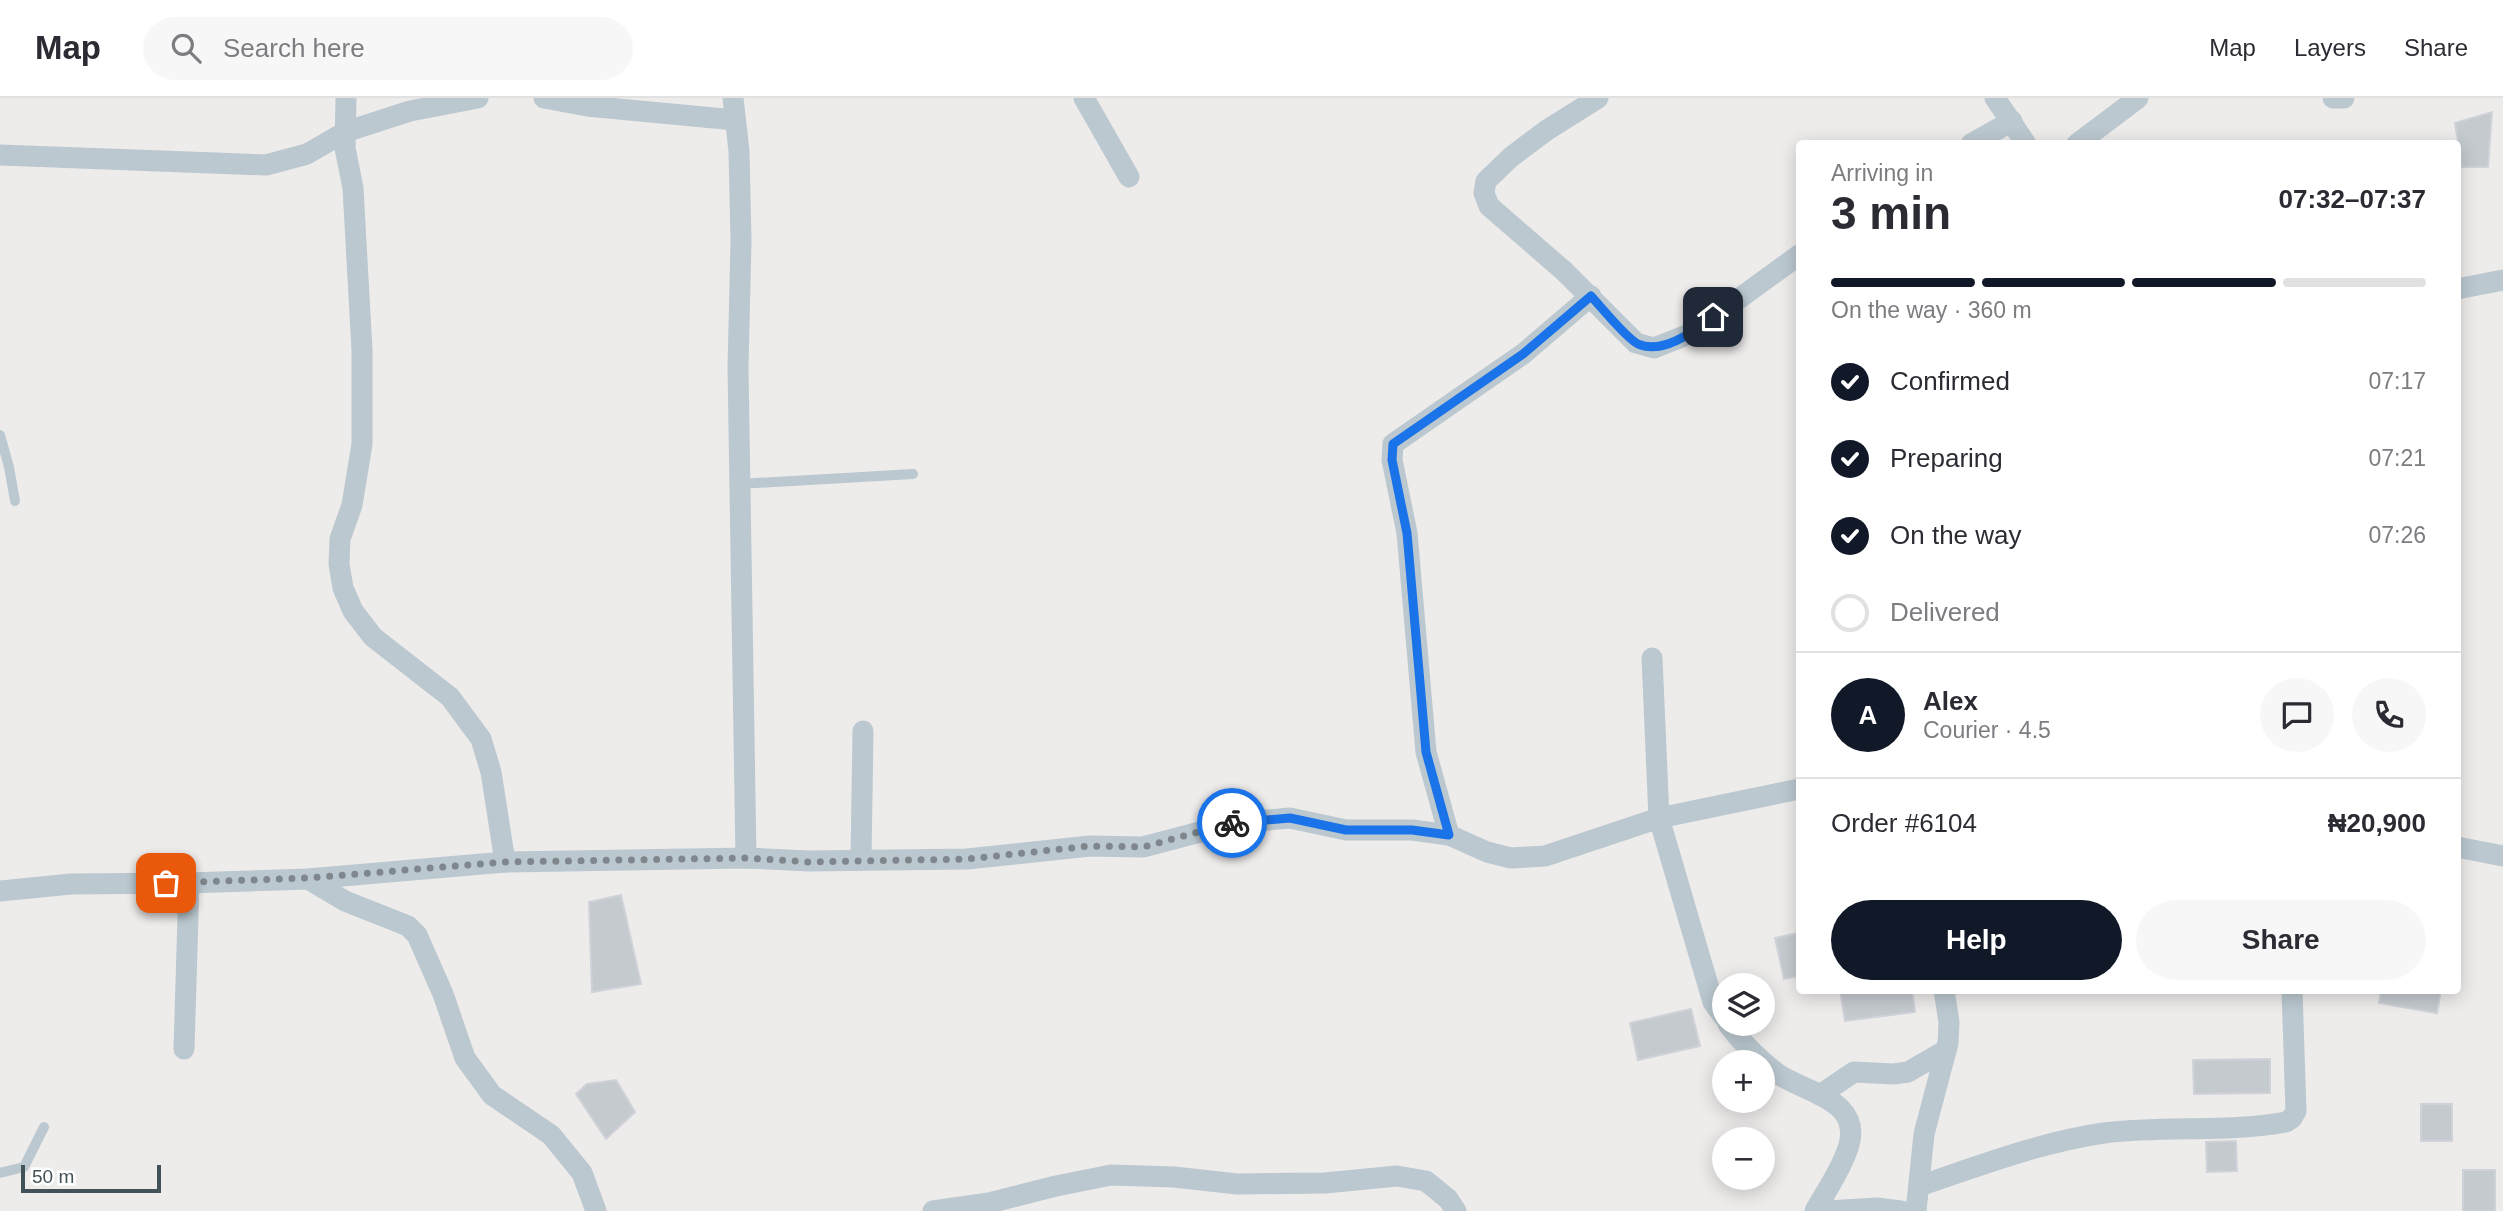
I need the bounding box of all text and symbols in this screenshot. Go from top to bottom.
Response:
search box [143,17,633,80]
text: Map [35,29,101,66]
icon: search [167,29,205,67]
text: Search here [223,33,365,63]
text: Map [2209,34,2256,61]
text: Layers [2294,34,2366,61]
text: Share [2404,34,2468,61]
text: Arriving in [1831,160,1933,186]
text: 07:32–07:37 [2279,184,2426,214]
text: 3 min [1831,187,1951,239]
pin [1683,287,1743,347]
text: On the way · 360 m [1831,297,2032,323]
icon: home [1694,298,1732,336]
icon: check [1831,363,1869,401]
text: Confirmed [1890,366,2010,396]
text: 07:17 [2368,368,2426,394]
icon: check [1831,440,1869,478]
text: Preparing [1890,443,2003,473]
text: 07:21 [2368,445,2426,471]
icon: check [1831,517,1869,555]
text: On the way [1890,520,2022,550]
text: 07:26 [2368,522,2426,548]
text: Delivered [1890,597,2000,627]
button: chat [2260,678,2334,752]
button: phone [2352,678,2426,752]
text: Alex [1923,686,1978,716]
text: A [1859,700,1877,730]
text: Courier · 4.5 [1923,717,2051,743]
courier [1197,788,1267,858]
icon: bike [1213,804,1251,842]
text: Order #6104 [1831,808,1977,838]
text: ₦20,900 [2328,808,2426,838]
pin [136,853,196,913]
icon: bag [147,864,185,902]
button: Help [1831,900,2122,980]
button: Share [2136,900,2426,980]
map controls [1712,973,1775,1190]
button: layers [1712,973,1775,1036]
button: + [1712,1050,1775,1113]
button: − [1712,1127,1775,1190]
scale bar [21,1162,161,1194]
text: 50 m [32,1166,74,1187]

